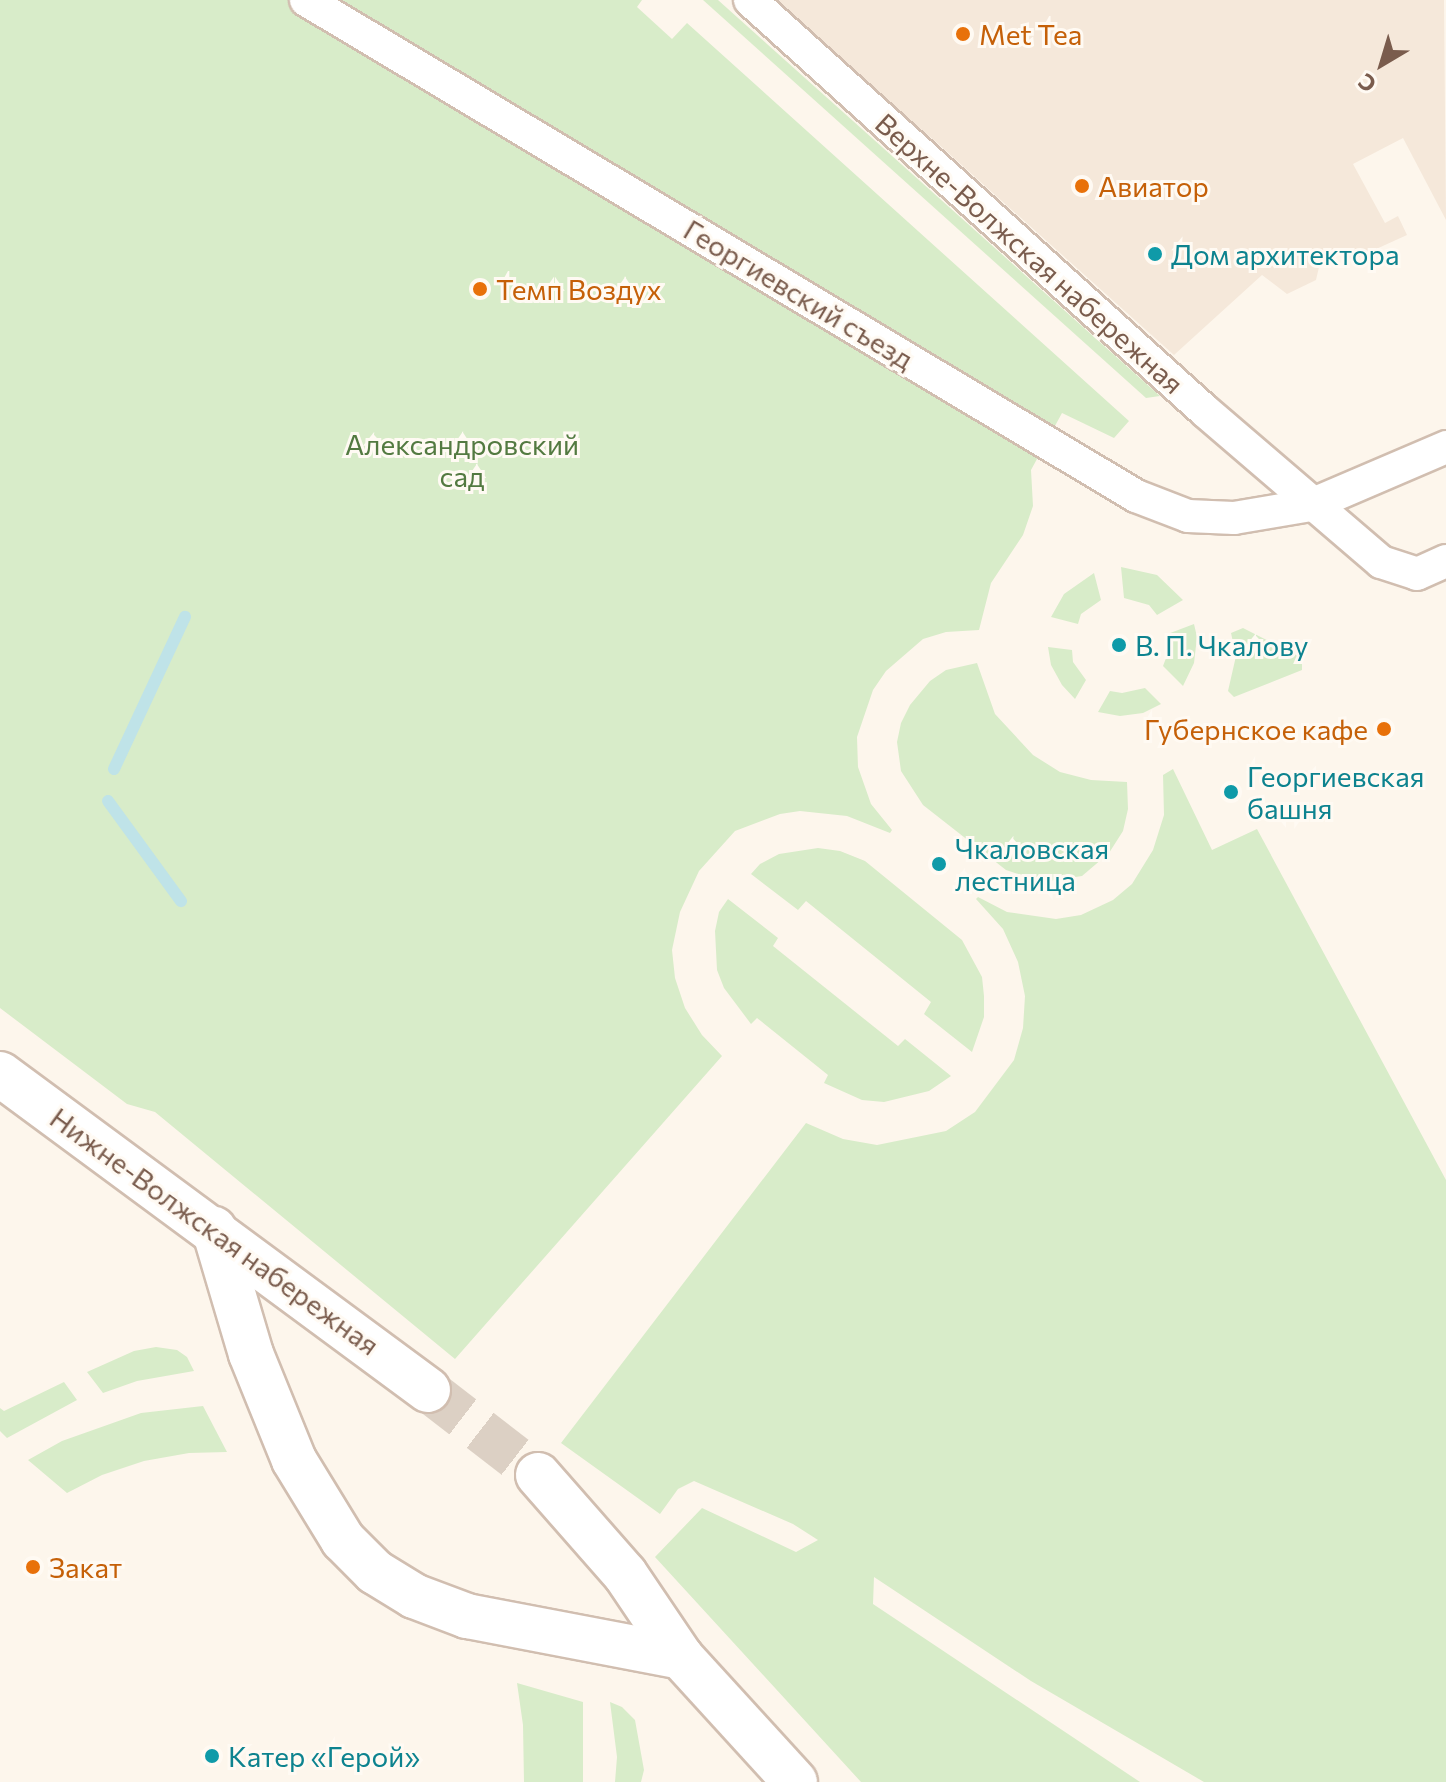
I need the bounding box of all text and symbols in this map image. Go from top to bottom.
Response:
place label: Met Tea [979,17,1082,51]
north arrow [1342,24,1422,104]
marker: Met Tea [954,25,972,43]
text: С [1353,68,1381,99]
street label: Верхне-Волжская набережная [869,106,1191,400]
place label: Авиатор [1098,169,1209,203]
marker: Авиатор [1073,177,1091,195]
street label: Георгиевский съезд [678,212,920,376]
place label: Дом архитектора [1171,237,1399,271]
marker: Дом архитектора [1146,245,1164,263]
place label: Темп Воздух [496,272,662,306]
marker: Темп Воздух [471,280,489,298]
park label: Александровский сад [345,427,579,493]
place label: В. П. Чкалову [1135,628,1309,662]
marker: В. П. Чкалову [1110,636,1128,654]
place label: Губернское кафе [1144,712,1368,746]
marker: Губернское кафе [1375,720,1393,738]
place label: Георгиевская башня [1247,759,1425,825]
marker: Георгиевская башня [1222,783,1240,801]
place label: Чкаловская лестница [955,831,1109,897]
marker: Чкаловская лестница [930,855,948,873]
street label: Нижне-Волжская набережная [44,1100,386,1362]
place label: Закат [49,1550,122,1584]
marker: Закат [24,1558,42,1576]
place label: Катер «Герой» [228,1739,420,1773]
marker: Катер «Герой» [203,1747,221,1765]

